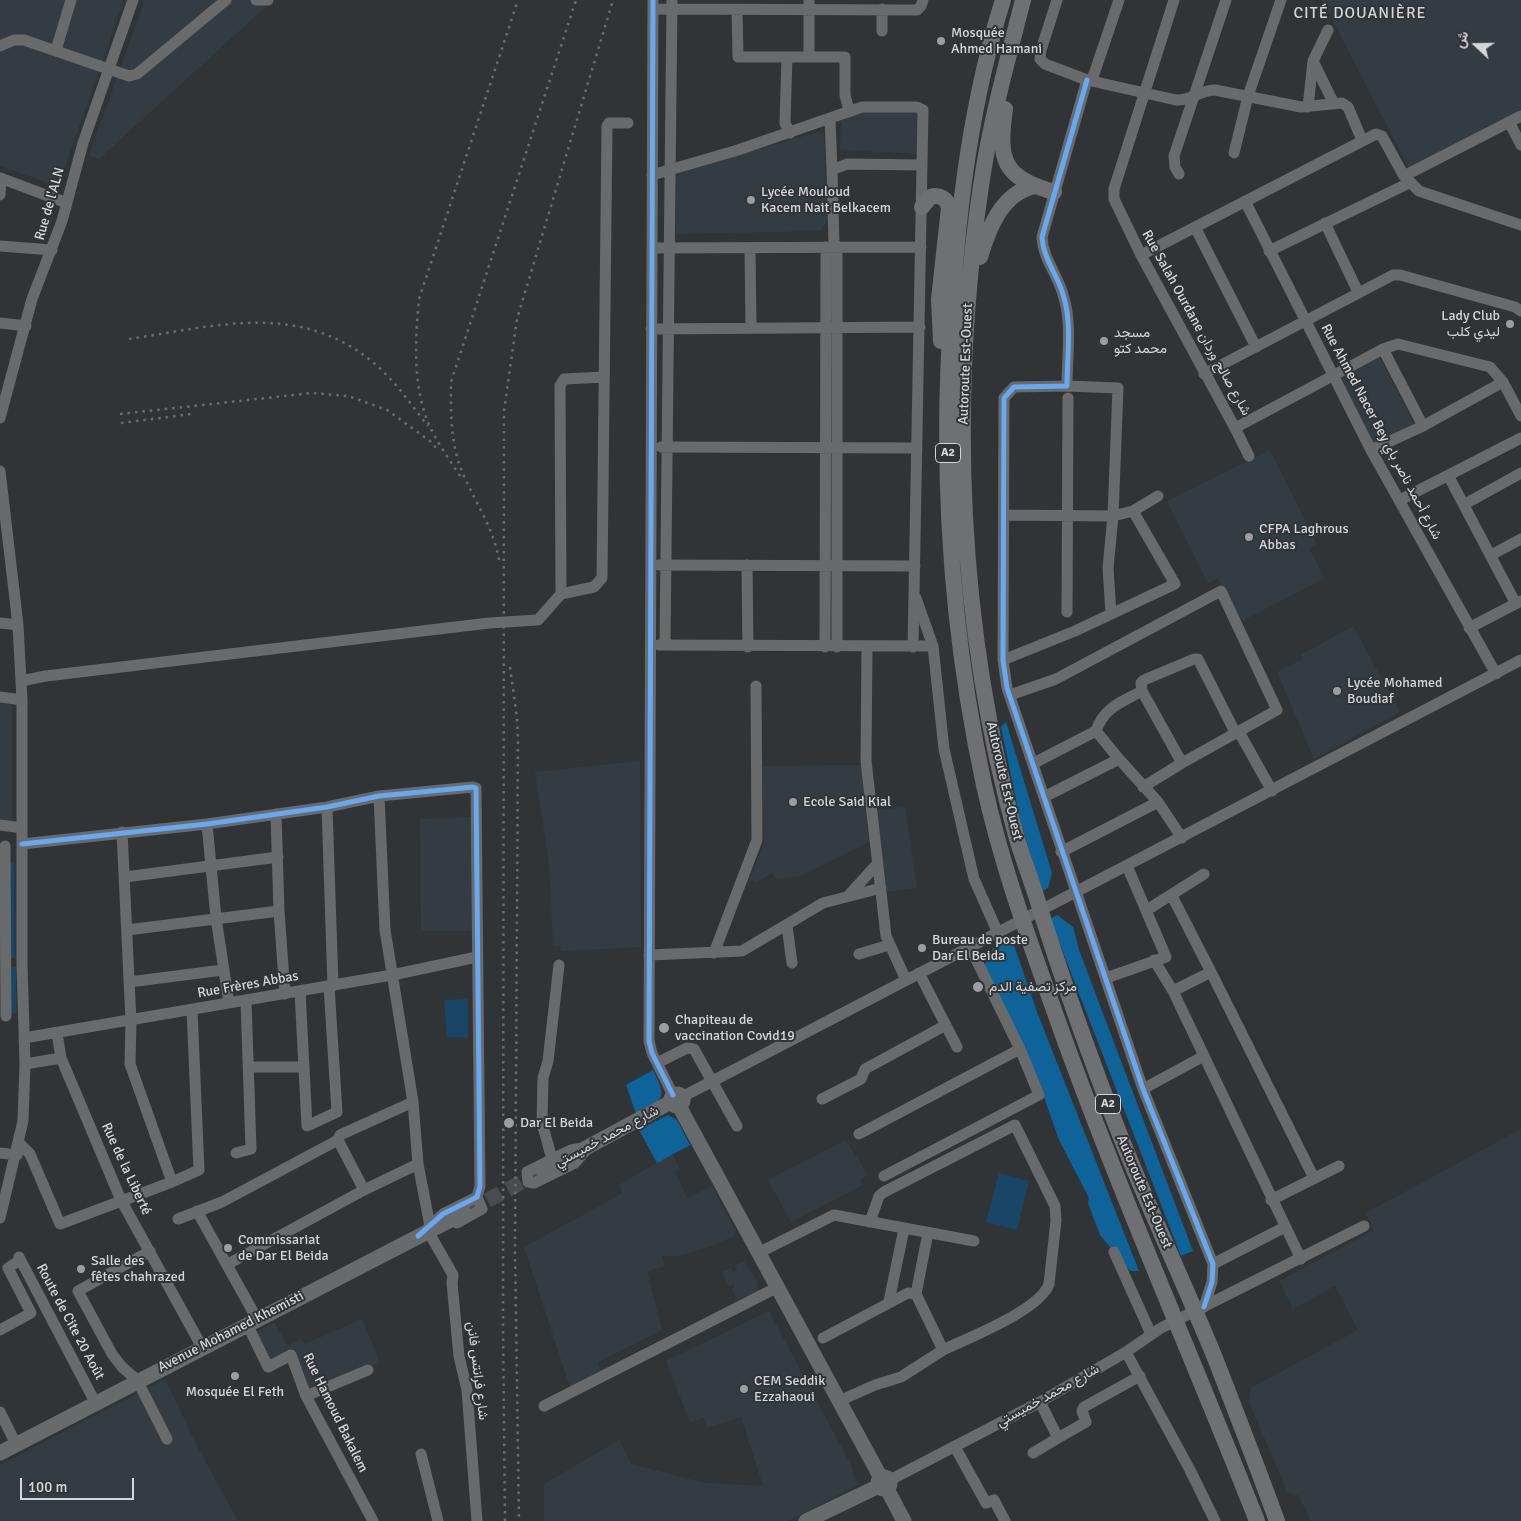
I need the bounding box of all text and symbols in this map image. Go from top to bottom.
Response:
district label: CITÉ DOUANIÈRE [1292,4,1428,24]
north arrow [1451,20,1501,70]
place label: Mosquée Ahmed Hamani [951,25,1042,58]
text: ش [1451,29,1472,50]
marker: Mosquée Ahmed Hamani [935,35,947,47]
street label: Rue de l'ALN [32,166,68,242]
place label: Lycée Mouloud Kacem Nait Belkacem [761,184,891,216]
marker: Lycée Mouloud Kacem Nait Belkacem [745,194,757,206]
street label: Rue Salah Ourdane شارع صالح وردان [1138,227,1254,419]
street label: Autoroute Est-Ouest [955,303,977,425]
place label: Lady Club ليدي كلب [1441,308,1500,341]
marker: Lady Club ليدي كلب [1504,318,1516,330]
street label: Rue Ahmed Nacer Bey شارع أحمد ناصر باي [1317,321,1445,543]
place label: مسجد محمد كتو [1114,325,1167,358]
marker: مسجد محمد كتو [1098,335,1110,347]
road number: A2 [936,443,960,462]
place label: CFPA Laghrous Abbas [1259,521,1349,554]
marker: CFPA Laghrous Abbas [1243,531,1255,543]
place label: Lycée Mohamed Boudiaf [1347,675,1443,708]
marker: Lycée Mohamed Boudiaf [1331,685,1343,697]
street label: Autoroute Est-Ouest [982,720,1026,842]
place label: Ecole Said Kial [803,794,891,810]
marker: Ecole Said Kial [787,796,799,808]
place label: Bureau de poste Dar El Beida [932,932,1028,964]
marker: Bureau de poste Dar El Beida [916,942,928,954]
street label: Rue Frères Abbas [196,968,300,1002]
place label: مركز تصفية الدم [989,979,1077,995]
marker: مركز تصفية الدم [971,980,985,994]
place label: Chapiteau de vaccination Covid19 [675,1012,795,1044]
marker: Chapiteau de vaccination Covid19 [657,1021,671,1035]
road number: A2 [1096,1094,1120,1114]
street label: شارع محمد خميستي [552,1103,662,1171]
place label: Dar El Beida [520,1115,593,1131]
marker: Dar El Beida [502,1116,516,1130]
street label: Rue de la Liberté [97,1120,155,1218]
street label: Autoroute Est-Ouest [1113,1133,1175,1251]
place label: Commissariat de Dar El Beida [238,1232,329,1264]
marker: Commissariat de Dar El Beida [222,1242,234,1254]
place label: Salle des fêtes chahrazed [91,1253,185,1285]
street label: Route de Cite 20 Août [32,1261,108,1383]
marker: Salle des fêtes chahrazed [75,1263,87,1275]
street label: Avenue Mohamed Khemisti [155,1288,307,1376]
street label: شارع فرانتس فانن [463,1321,491,1421]
street label: Rue Hamoud Bakalem [299,1351,371,1475]
street label: شارع محمد خميستي [994,1361,1102,1431]
marker: Mosquée El Feth [229,1370,241,1382]
place label: CEM Seddik Ezzahaoui [754,1373,825,1405]
marker: CEM Seddik Ezzahaoui [738,1383,750,1395]
place label: Mosquée El Feth [186,1384,284,1400]
scale bar [22,1468,136,1500]
text: 100 m [28,1478,68,1496]

